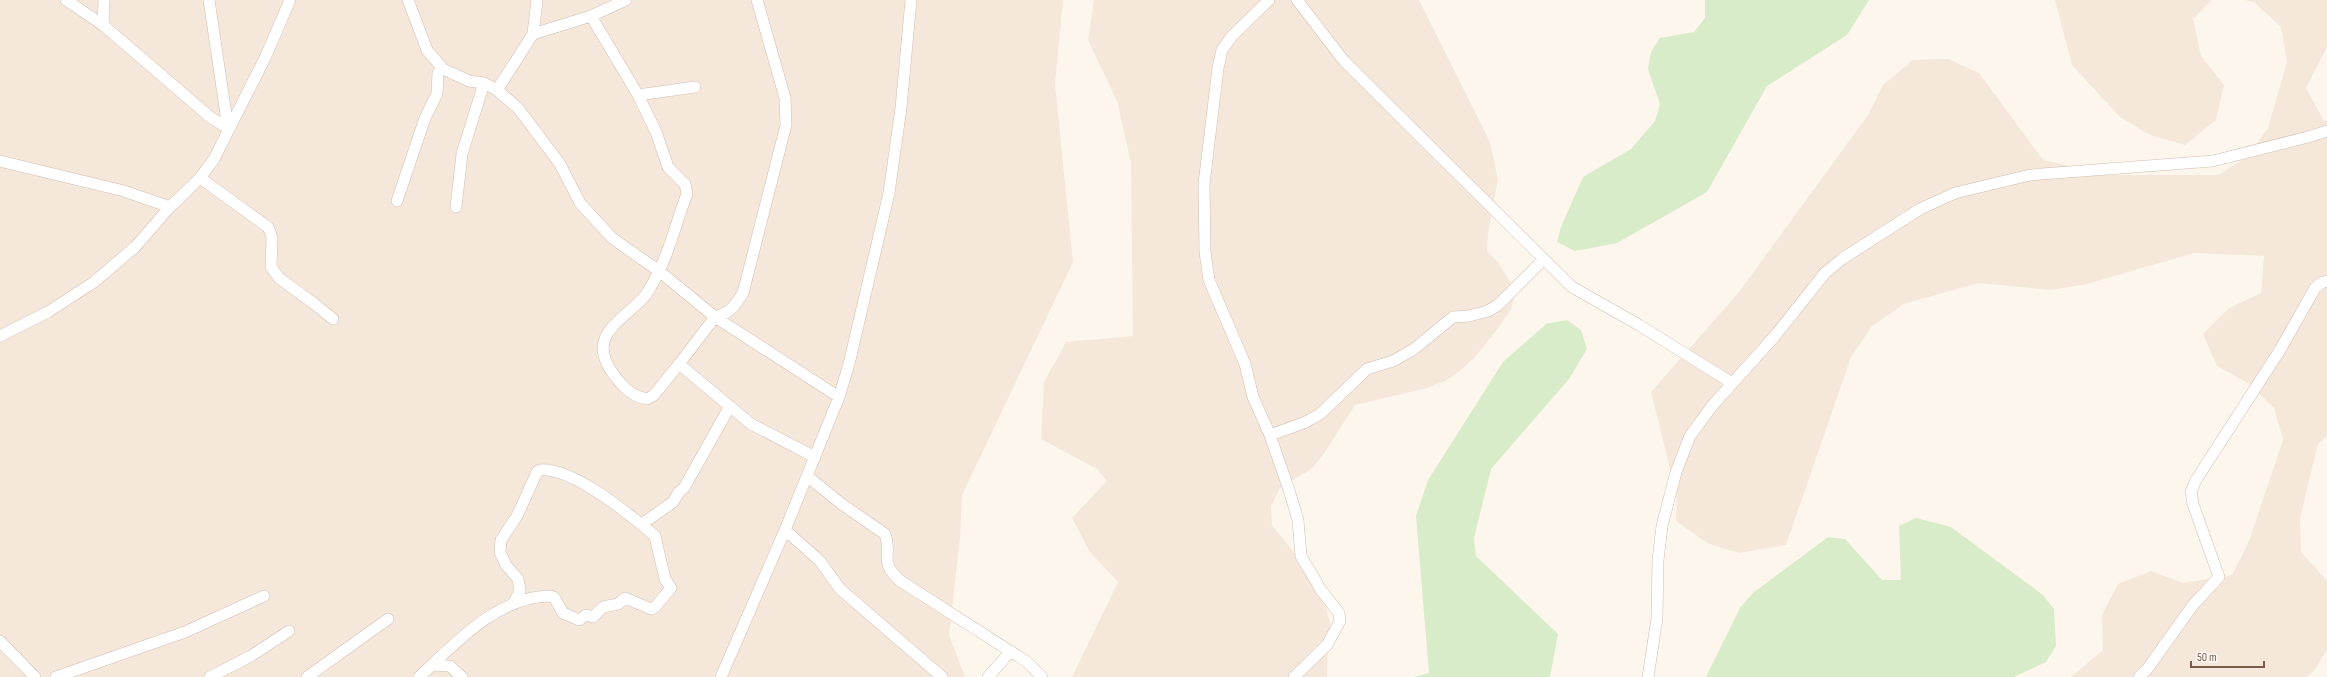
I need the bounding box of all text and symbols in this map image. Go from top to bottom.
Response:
scale bar [2191,643,2264,669]
text: 50 m [2197,650,2217,665]

